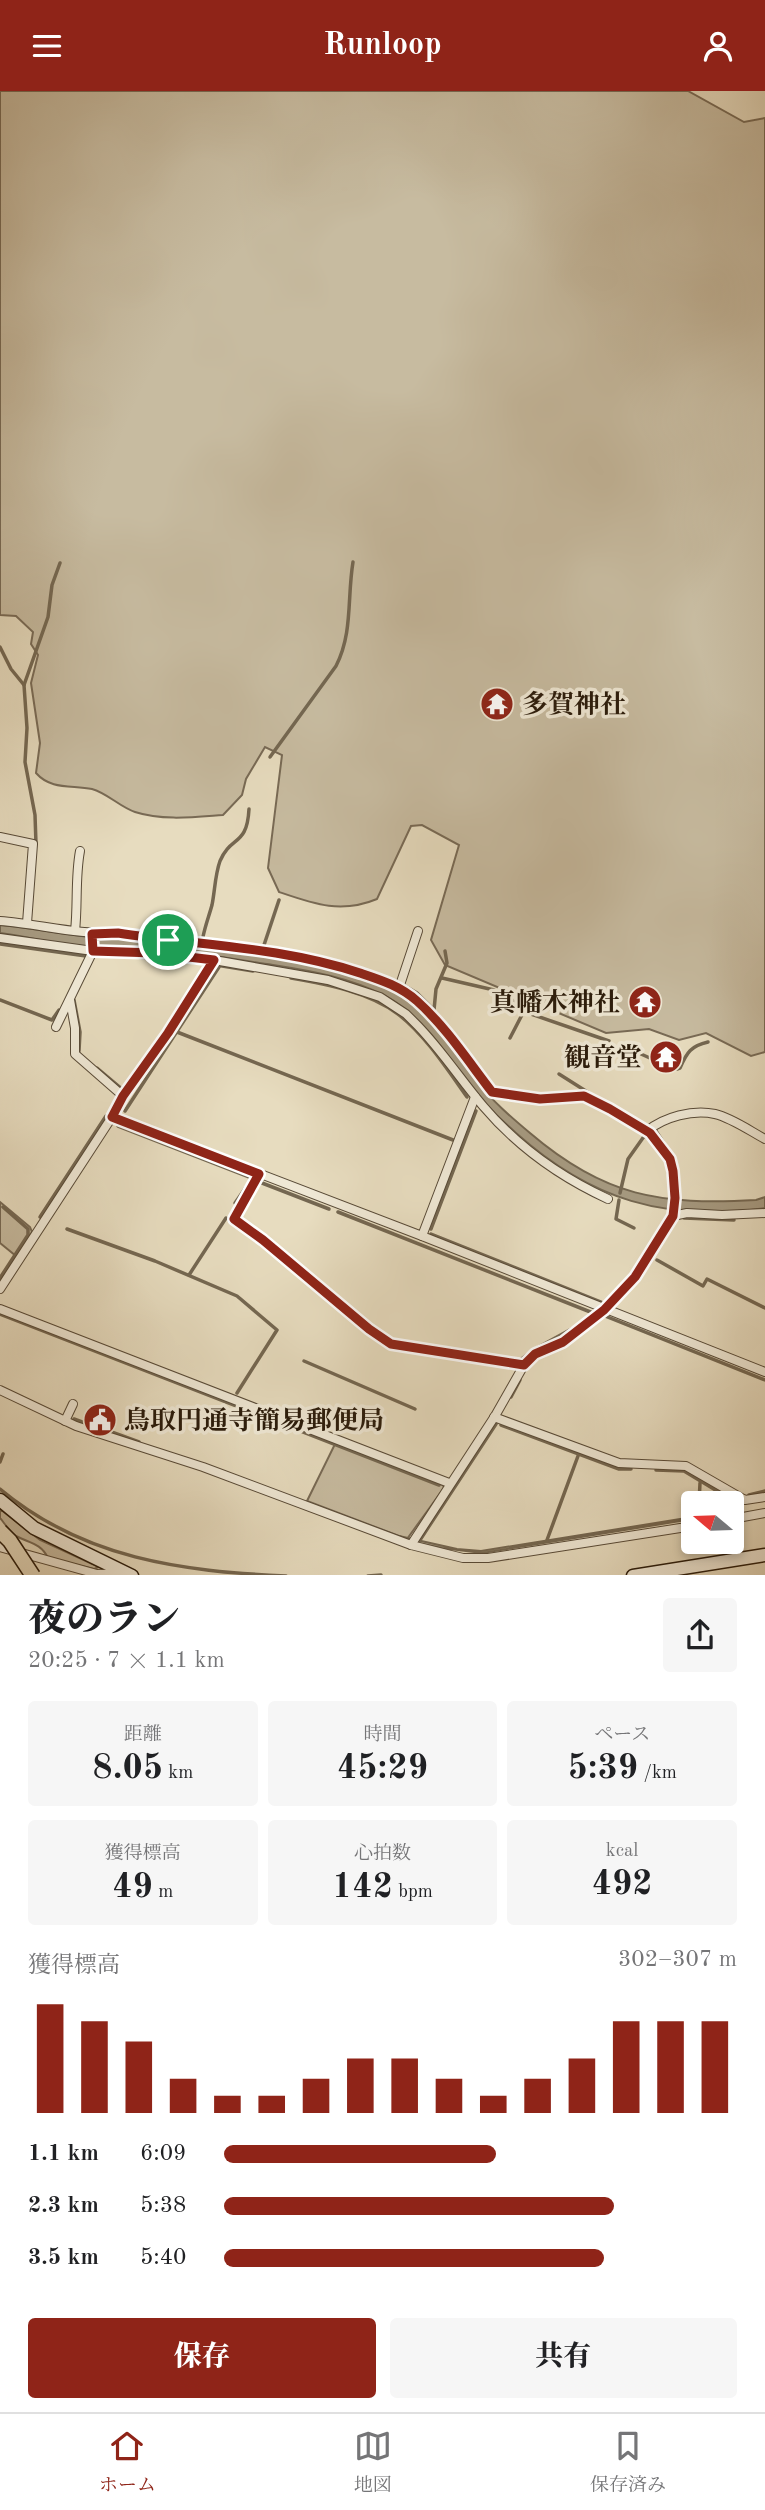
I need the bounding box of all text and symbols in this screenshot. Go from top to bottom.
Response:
icon: menu [28,27,66,65]
icon: person [699,27,737,65]
text: Runloop [323,30,442,62]
temple icon: 多賀神社 [478,685,516,723]
place label: 多賀神社 [522,690,626,719]
pin [138,910,198,970]
icon: arrive [149,921,187,959]
temple icon: 真幡木神社 [626,983,664,1021]
place label: 真幡木神社 [490,988,620,1017]
temple icon: 観音堂 [647,1038,685,1076]
place label: 観音堂 [564,1043,642,1072]
public building icon: 鳥取円通寺簡易郵便局 [81,1401,119,1439]
place label: 鳥取円通寺簡易郵便局 [124,1406,384,1435]
north arrow [681,1491,744,1554]
map controls [681,1491,744,1554]
button: share [663,1598,737,1672]
text: 夜のラン [28,1602,180,1640]
text: 20:25 · 7 × 1.1 km [28,1649,225,1672]
text: 距離 [124,1726,162,1745]
text: 時間 [363,1726,402,1745]
text: ペース [594,1726,650,1745]
text: 8.05 [92,1751,163,1786]
text: 45:29 [337,1751,428,1786]
text: 5:39 [567,1751,638,1786]
text: km [163,1764,193,1783]
text: /km [638,1764,677,1783]
text: kcal [606,1842,639,1861]
text: 獲得標高 [105,1845,181,1864]
text: 心拍数 [354,1845,411,1864]
text: 492 [592,1867,653,1902]
text: 49 [112,1870,153,1905]
text: 142 [332,1870,393,1905]
text: m [153,1883,173,1902]
text: bpm [393,1883,433,1902]
text: 302–307 m [618,1948,737,1971]
text: 獲得標高 [28,1954,120,1977]
text: 1.1 km [28,2142,99,2165]
text: 6:09 [140,2142,186,2165]
text: 2.3 km [28,2194,99,2217]
text: 5:38 [140,2194,186,2217]
text: 3.5 km [28,2246,99,2269]
text: 5:40 [140,2246,186,2269]
button: 保存 [28,2318,376,2398]
button: 共有 [390,2318,737,2398]
tab: ホーム [99,2427,156,2498]
tab: 地図 [354,2427,392,2498]
tab: 保存済み [590,2427,666,2498]

